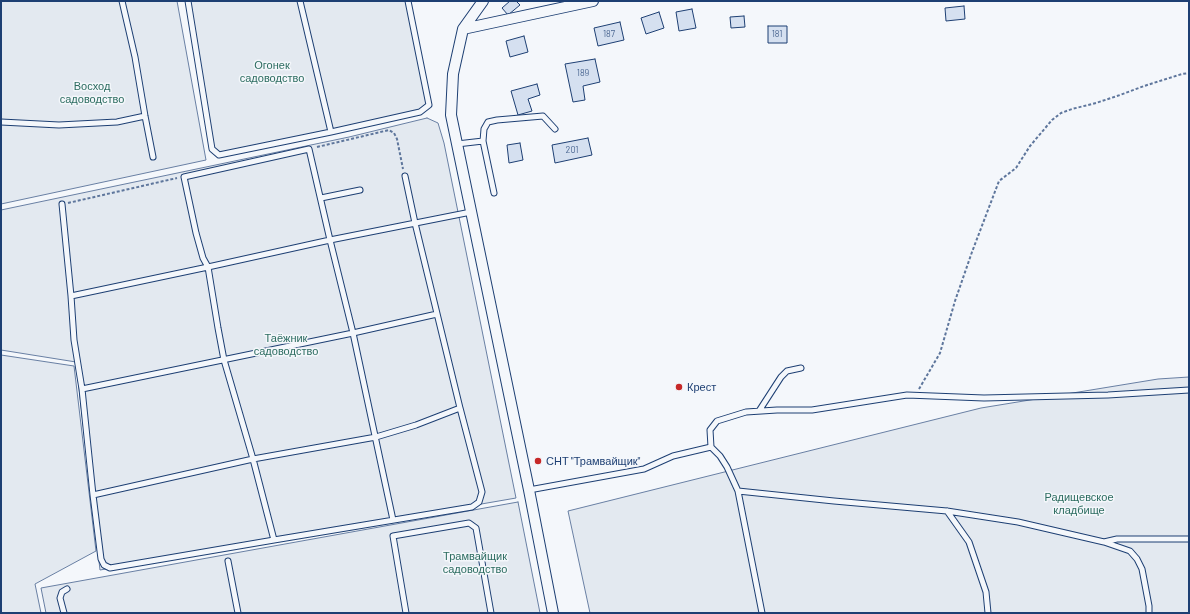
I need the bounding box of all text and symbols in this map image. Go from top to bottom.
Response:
house number: 187 [603,29,615,39]
house number: 181 [772,29,782,39]
park label: Огонек садоводство [240,58,304,84]
house number: 189 [577,68,589,78]
park label: Восход садоводство [60,79,124,105]
house number: 201 [566,145,578,155]
park label: Таёжник садоводство [254,331,318,357]
place label: Крест [687,380,716,394]
marker: Крест [674,382,684,392]
place label: СНТ "Трамвайщик" [546,454,640,468]
marker: СНТ "Трамвайщик" [533,456,543,466]
park label: Радищевское кладбище [1044,490,1114,516]
park label: Трамвайщик садоводство [443,549,507,575]

